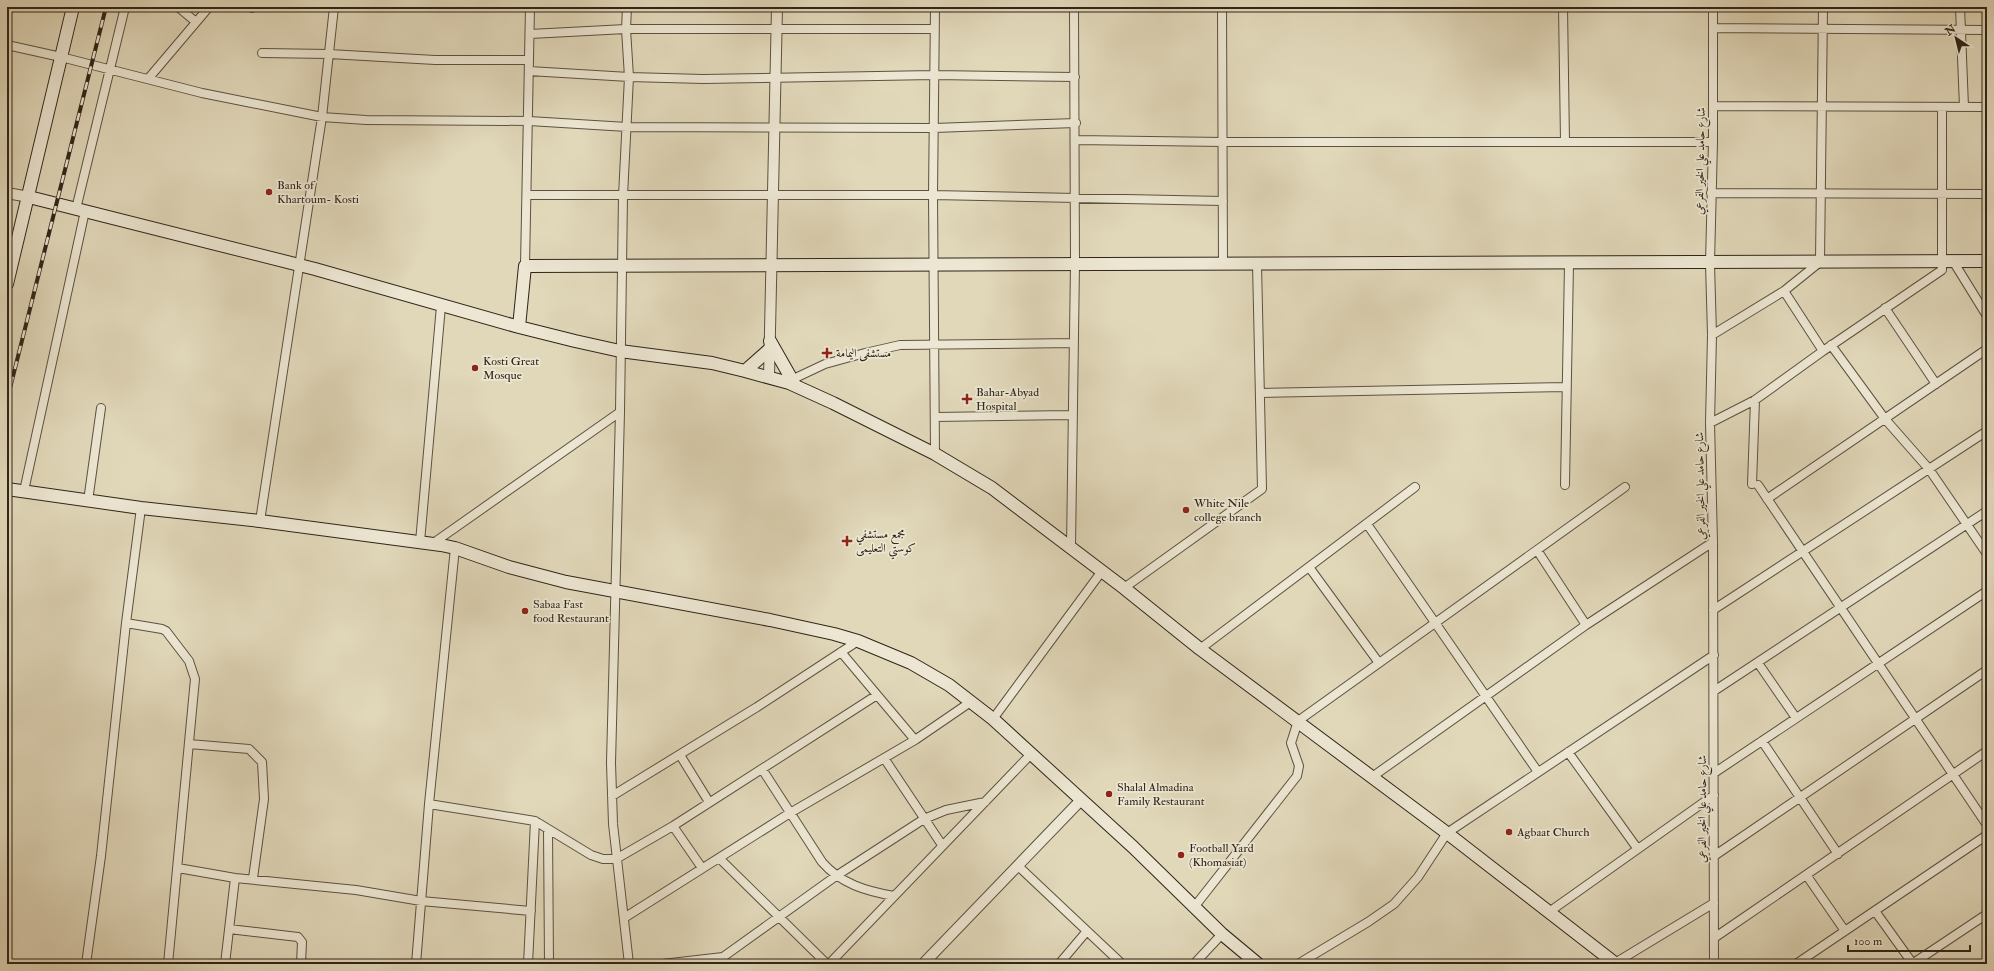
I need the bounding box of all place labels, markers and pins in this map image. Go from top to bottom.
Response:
place label: Bank of Khartoum- Kosti [277,178,359,207]
marker: Bank of Khartoum- Kosti [264,187,274,197]
place label: مستشفى اليمامة [836,346,891,362]
marker: مستشفى اليمامة [821,347,833,359]
place label: Kosti Great Mosque [483,354,539,383]
marker: Kosti Great Mosque [470,363,480,373]
place label: Bahar-Abyad Hospital [976,385,1039,414]
marker: Bahar-Abyad Hospital [961,393,973,405]
place label: White Nile college branch [1193,496,1262,525]
marker: White Nile college branch [1181,505,1191,515]
place label: مجمع مستشفي كوستي التعليمى [856,527,916,560]
marker: مجمع مستشفي كوستي التعليمى [841,535,853,547]
place label: Sabaa Fast food Restaurant [533,597,609,626]
marker: Sabaa Fast food Restaurant [520,606,530,616]
place label: Shalal Almadina Family Restaurant [1117,780,1205,809]
marker: Shalal Almadina Family Restaurant [1104,789,1114,799]
place label: Agbaat Church [1516,825,1590,840]
marker: Agbaat Church [1504,827,1514,837]
place label: Football Yard (Khomasiat) [1189,841,1254,870]
marker: Football Yard (Khomasiat) [1176,850,1186,860]

